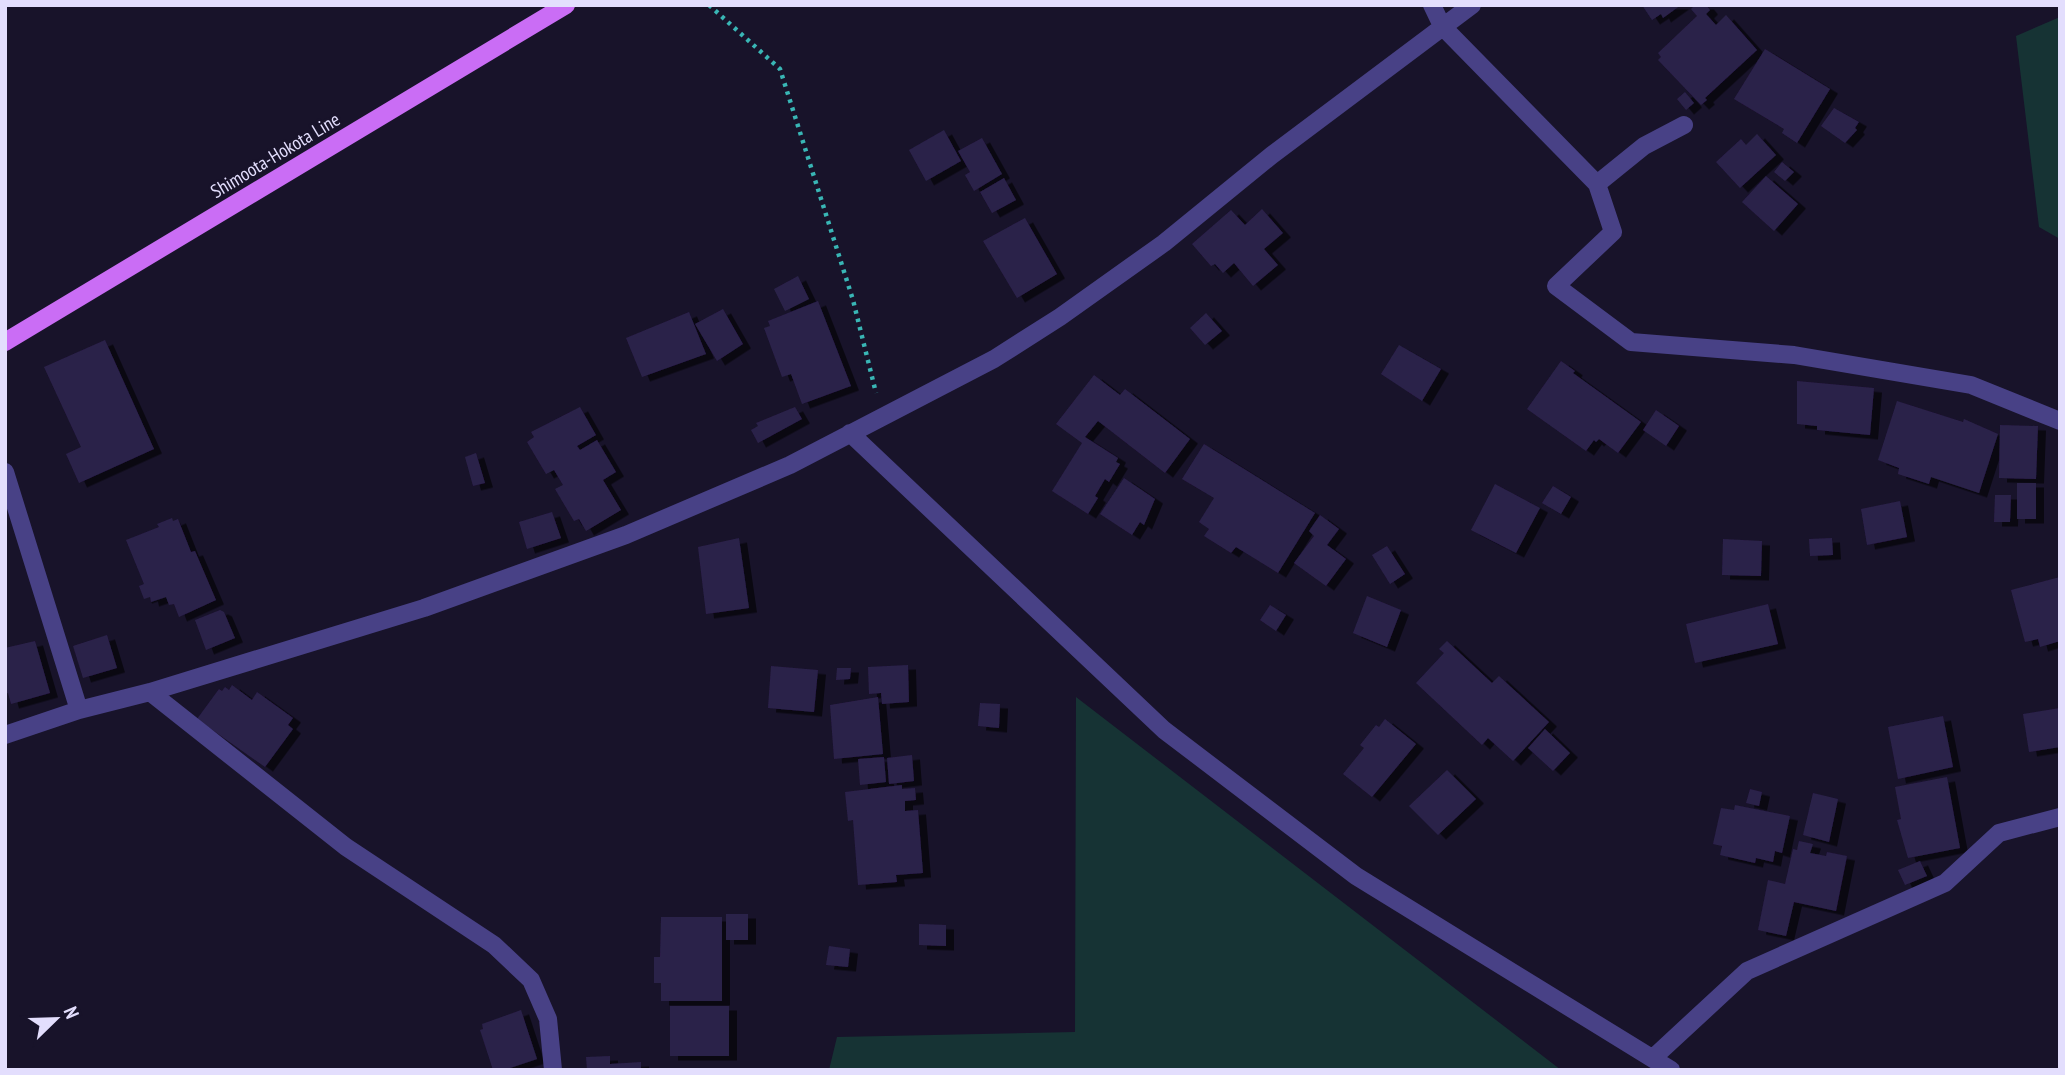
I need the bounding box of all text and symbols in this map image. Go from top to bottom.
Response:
street label: Shimoota-Hokota Line [206,107,344,203]
north arrow [21,984,91,1054]
text: N [59,1003,85,1022]

